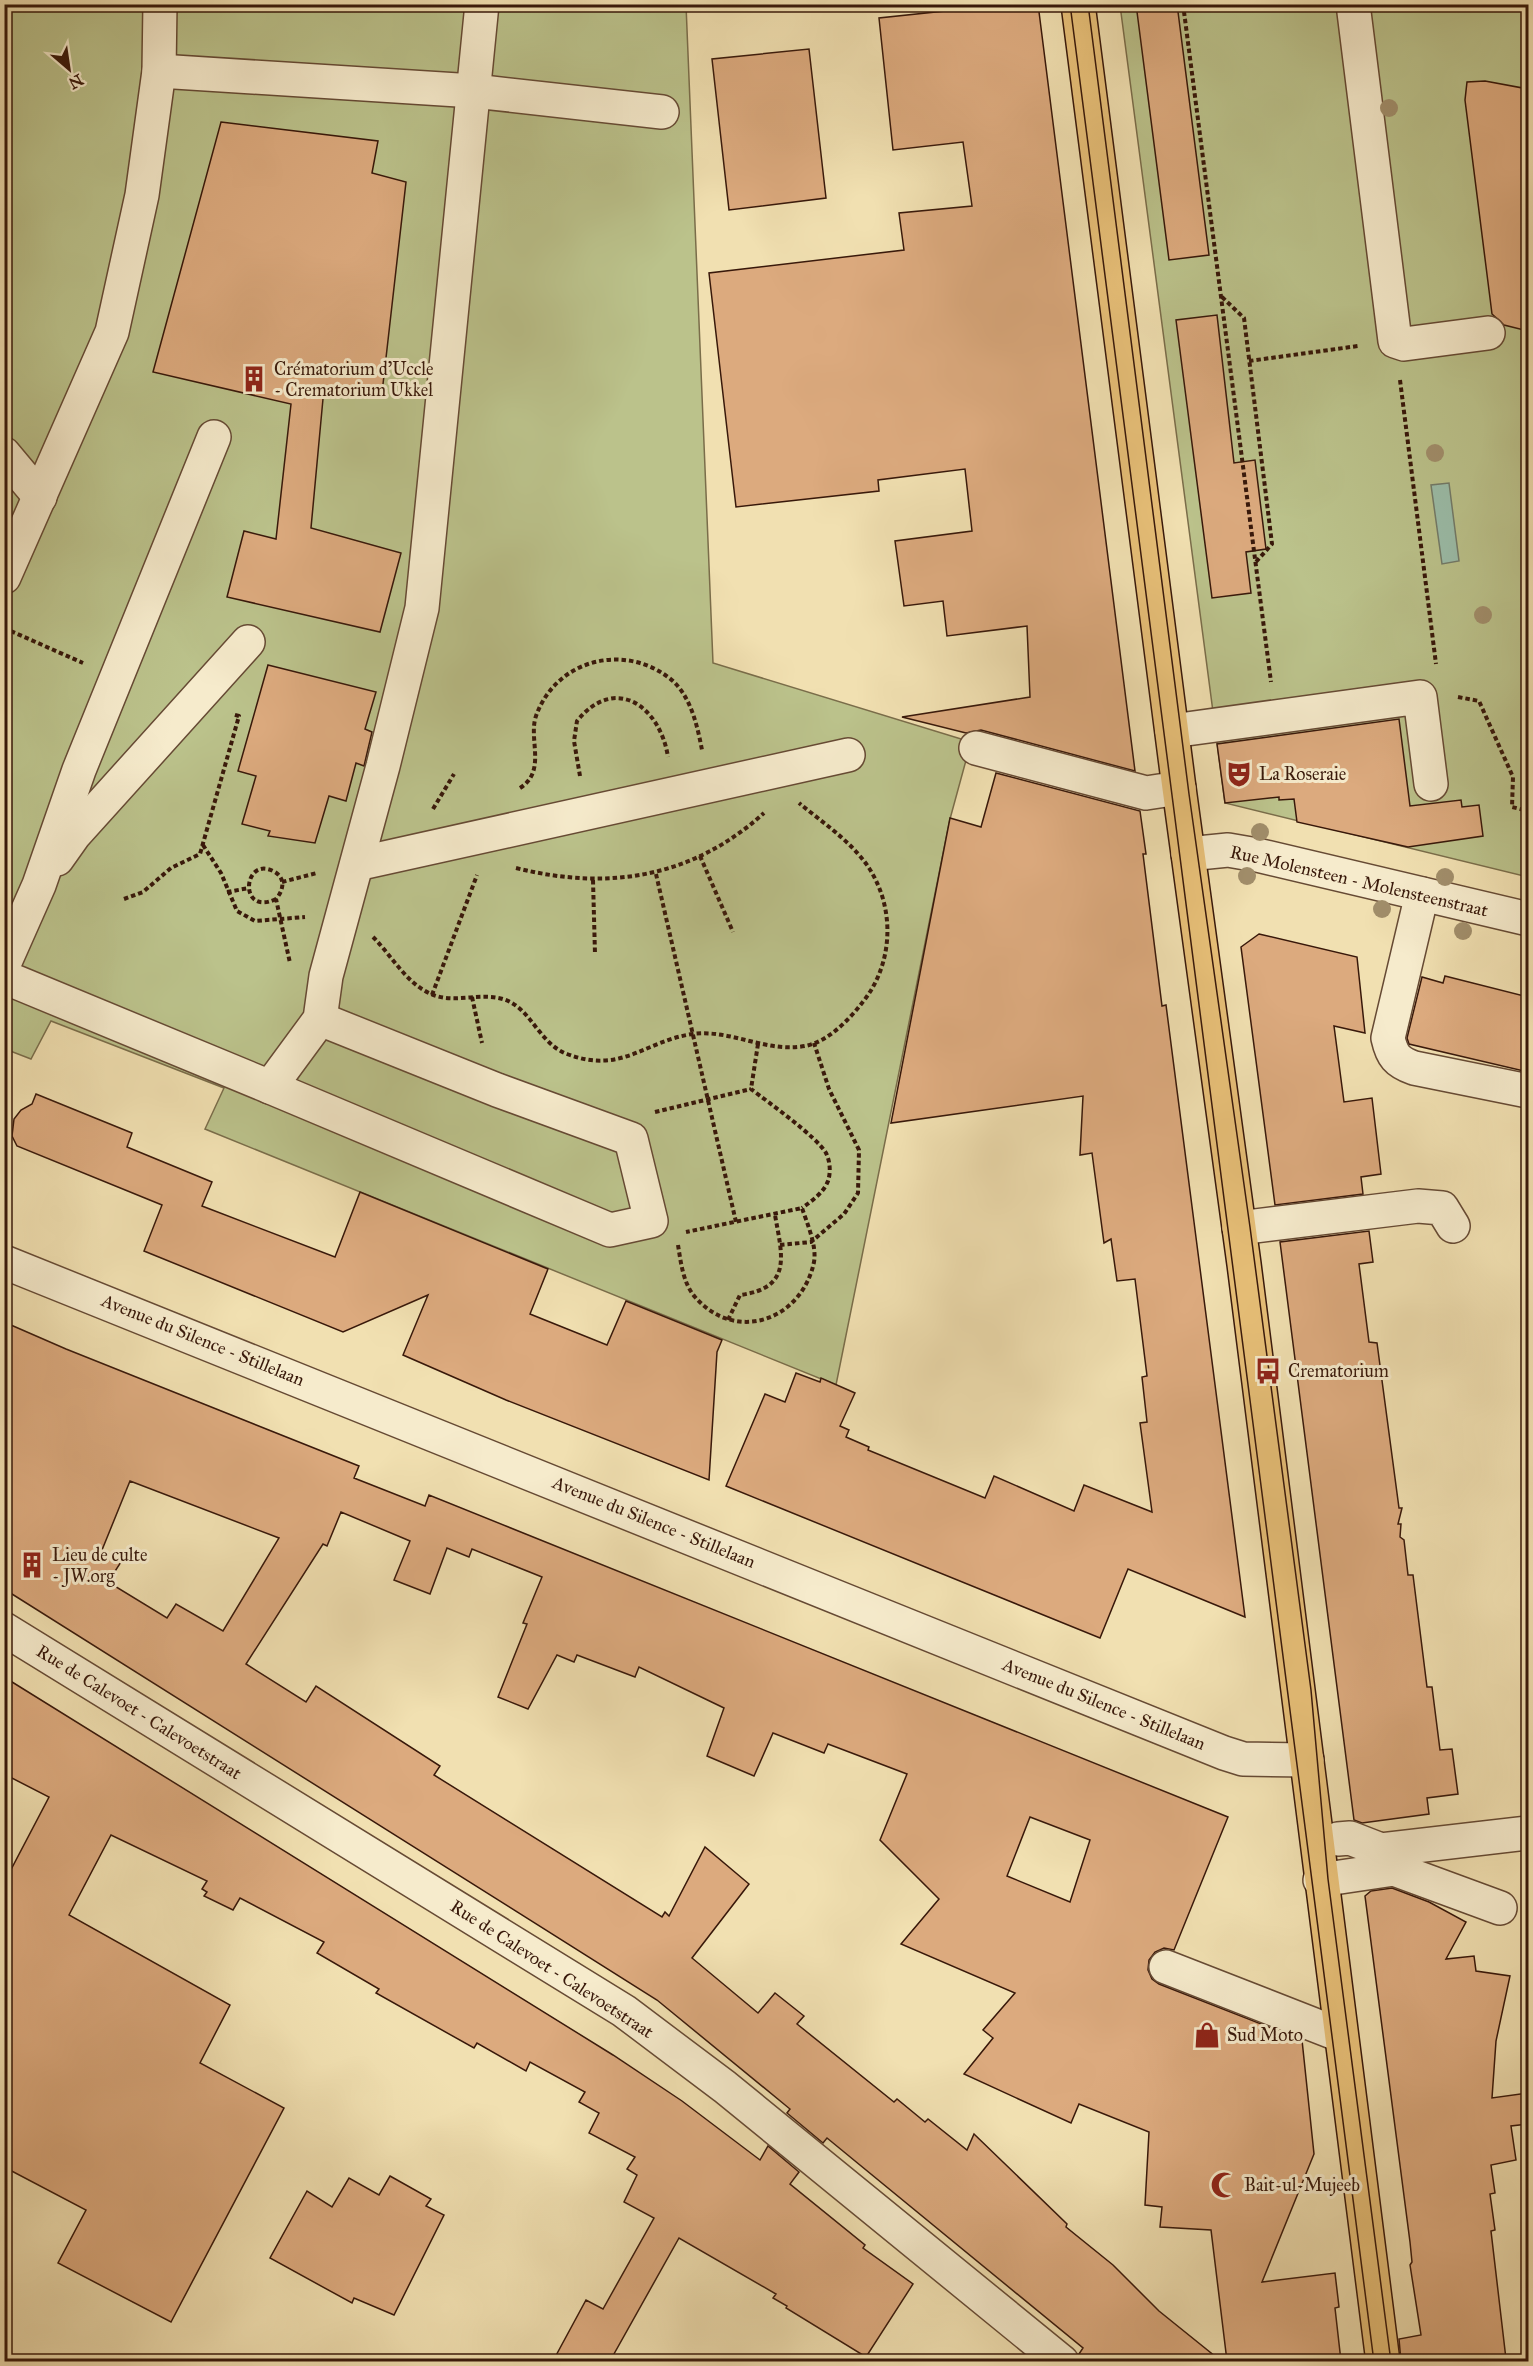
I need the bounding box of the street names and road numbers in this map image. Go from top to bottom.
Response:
street label: Rue Molensteen - Molensteenstraat [1228,841,1491,922]
street label: Avenue du Silence - Stillelaan [98,1289,308,1391]
street label: Avenue du Silence - Stillelaan [549,1471,759,1573]
street label: Rue de Calevoet - Calevoetstraat [32,1640,246,1785]
street label: Avenue du Silence - Stillelaan [999,1653,1209,1755]
street label: Rue de Calevoet - Calevoetstraat [446,1895,658,2043]

